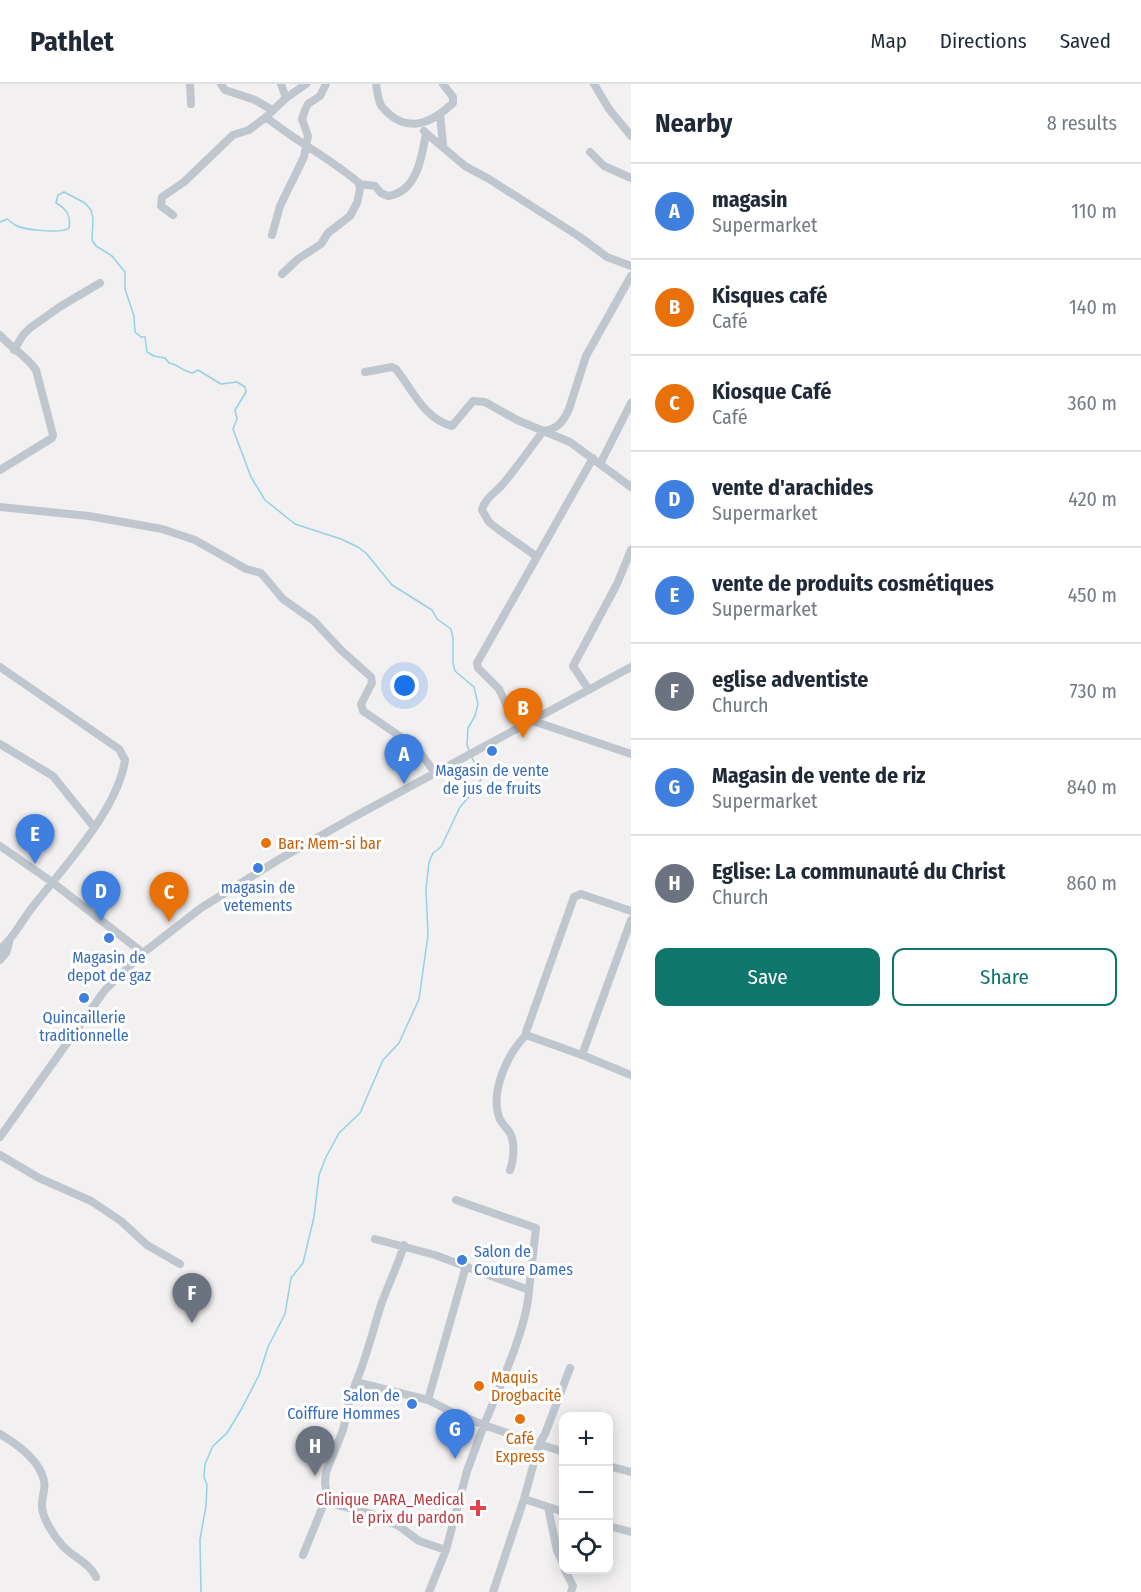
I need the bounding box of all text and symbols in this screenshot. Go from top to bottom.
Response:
text: Pathlet [30,25,114,58]
text: Map [870,28,907,54]
text: Directions [940,28,1027,54]
text: Saved [1060,28,1111,54]
text: Nearby [655,108,732,139]
text: 8 results [1047,111,1117,135]
text: magasin [712,186,788,213]
text: A [669,199,680,223]
text: 110 m [1071,199,1117,223]
text: Supermarket [712,213,818,237]
text: Kisques café [712,282,827,309]
text: B [669,295,680,319]
text: 140 m [1069,295,1117,319]
text: Café [712,309,748,333]
text: Kiosque Café [712,378,831,405]
text: C [669,391,680,415]
text: 360 m [1068,391,1117,415]
text: Café [712,405,748,429]
text: vente d'arachides [712,474,873,501]
text: D [669,487,680,511]
text: 420 m [1068,487,1117,511]
text: Supermarket [712,501,818,525]
text: vente de produits cosmétiques [712,570,994,597]
text: E [670,583,679,607]
text: 450 m [1068,583,1117,607]
text: Supermarket [712,597,818,621]
text: eglise adventiste [712,666,869,693]
your location [390,671,419,700]
text: F [670,679,679,703]
text: 730 m [1070,679,1117,703]
pin: B [504,688,542,738]
text: Church [712,693,768,717]
pin: A [384,734,424,784]
marker: Magasin de vente de jus de fruits [485,744,499,758]
place label: Magasin de vente de jus de fruits [435,761,549,798]
text: Magasin de vente de riz [712,762,926,789]
text: G [669,775,680,799]
text: 840 m [1067,775,1117,799]
text: Supermarket [712,789,818,813]
pin: E [15,814,54,864]
place label: Bar: Mem-si bar [278,834,382,853]
marker: Bar: Mem-si bar [259,836,273,850]
text: Eglise: La communauté du Christ [712,858,1005,885]
marker: magasin de vetements [251,861,265,875]
text: H [668,871,681,895]
text: 860 m [1067,871,1117,895]
pin: D [82,872,120,921]
pin: C [150,872,188,922]
place label: magasin de vetements [221,878,295,915]
text: Church [712,885,768,909]
marker: Magasin de depot de gaz [102,931,116,945]
place label: Magasin de depot de gaz [67,948,151,985]
button: Save [655,948,880,1006]
button: Share [892,948,1117,1006]
marker: Quincaillerie traditionnelle [77,991,91,1005]
place label: Quincaillerie traditionnelle [39,1008,129,1045]
place label: Salon de Couture Dames [474,1242,573,1279]
marker: Salon de Couture Dames [455,1253,469,1267]
pin: F [172,1274,212,1323]
place label: Maquis Drogbacité [491,1368,561,1405]
marker: Maquis Drogbacité [472,1379,486,1393]
place label: Salon de Coiffure Hommes [287,1386,400,1423]
marker: Salon de Coiffure Hommes [405,1397,419,1411]
pin: G [436,1410,474,1459]
marker: Café Express [513,1412,527,1426]
map controls [559,1412,613,1574]
button: + [559,1412,613,1466]
pin: H [296,1426,334,1476]
place label: Café Express [495,1429,545,1466]
button: − [559,1466,613,1520]
place label: Clinique PARA_Medical le prix du pardon [316,1490,464,1527]
marker: Clinique PARA_Medical le prix du pardon [469,1499,487,1517]
button: locate [559,1520,613,1574]

